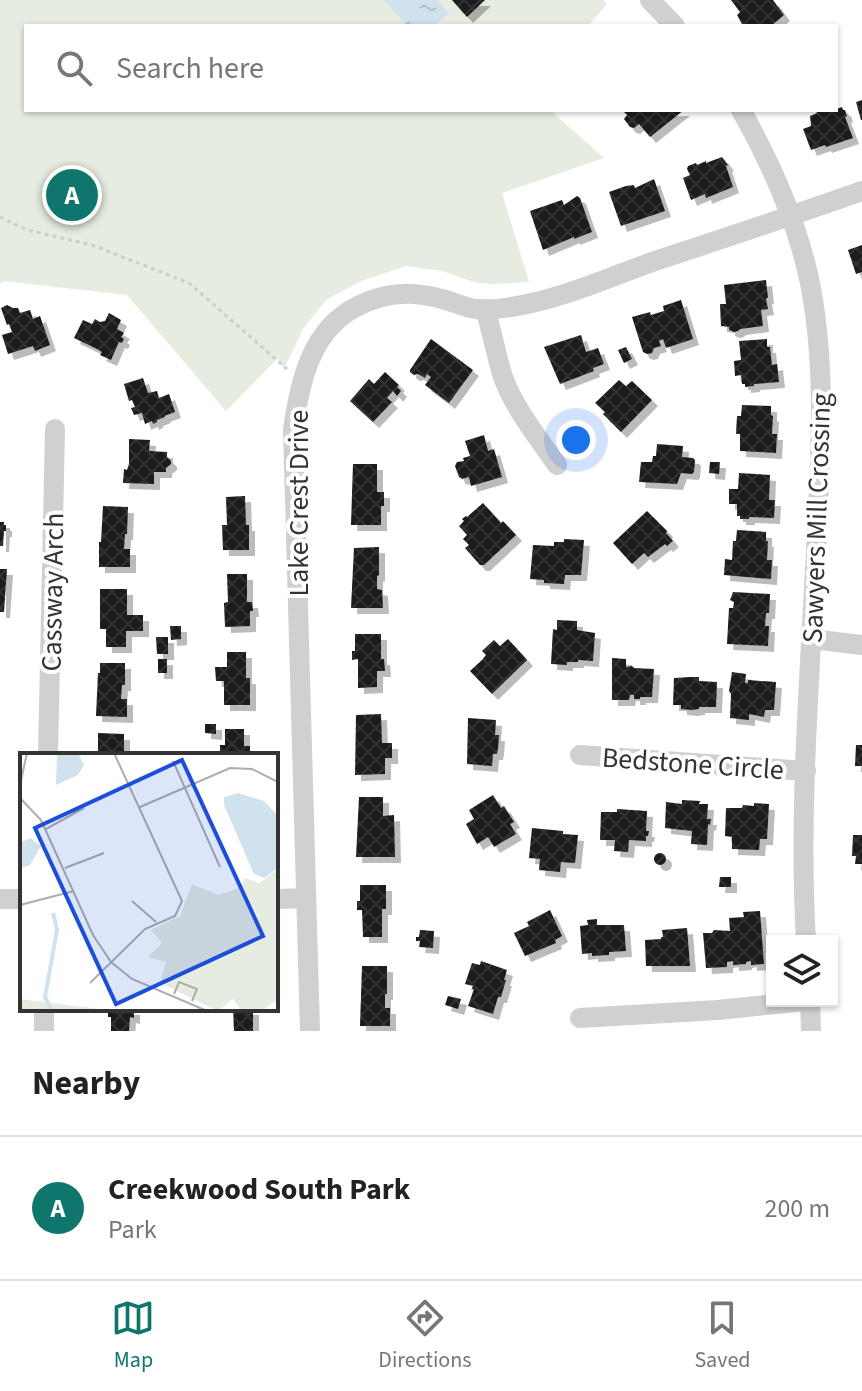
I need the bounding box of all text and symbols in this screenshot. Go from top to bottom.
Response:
search box [24,24,838,112]
icon: search [52,46,96,90]
text: Search here [116,47,264,90]
pin: A [46,165,98,225]
street label: Sawyers Mill Crossing [793,392,841,644]
street label: Lake Crest Drive [279,410,319,596]
your location [556,420,596,460]
street label: Cassway Arch [32,512,74,672]
street label: Bedstone Circle [601,738,785,790]
inset map [20,753,278,1011]
map controls [766,935,838,1007]
button: layers [766,935,838,1007]
text: Nearby [32,1059,140,1108]
text: Creekwood South Park [108,1168,410,1211]
text: A [51,1190,65,1227]
text: 200 m [764,1190,830,1227]
text: Park [108,1211,157,1248]
tab: Map [111,1296,155,1376]
tab: Directions [378,1296,471,1376]
tab: Saved [694,1296,751,1376]

